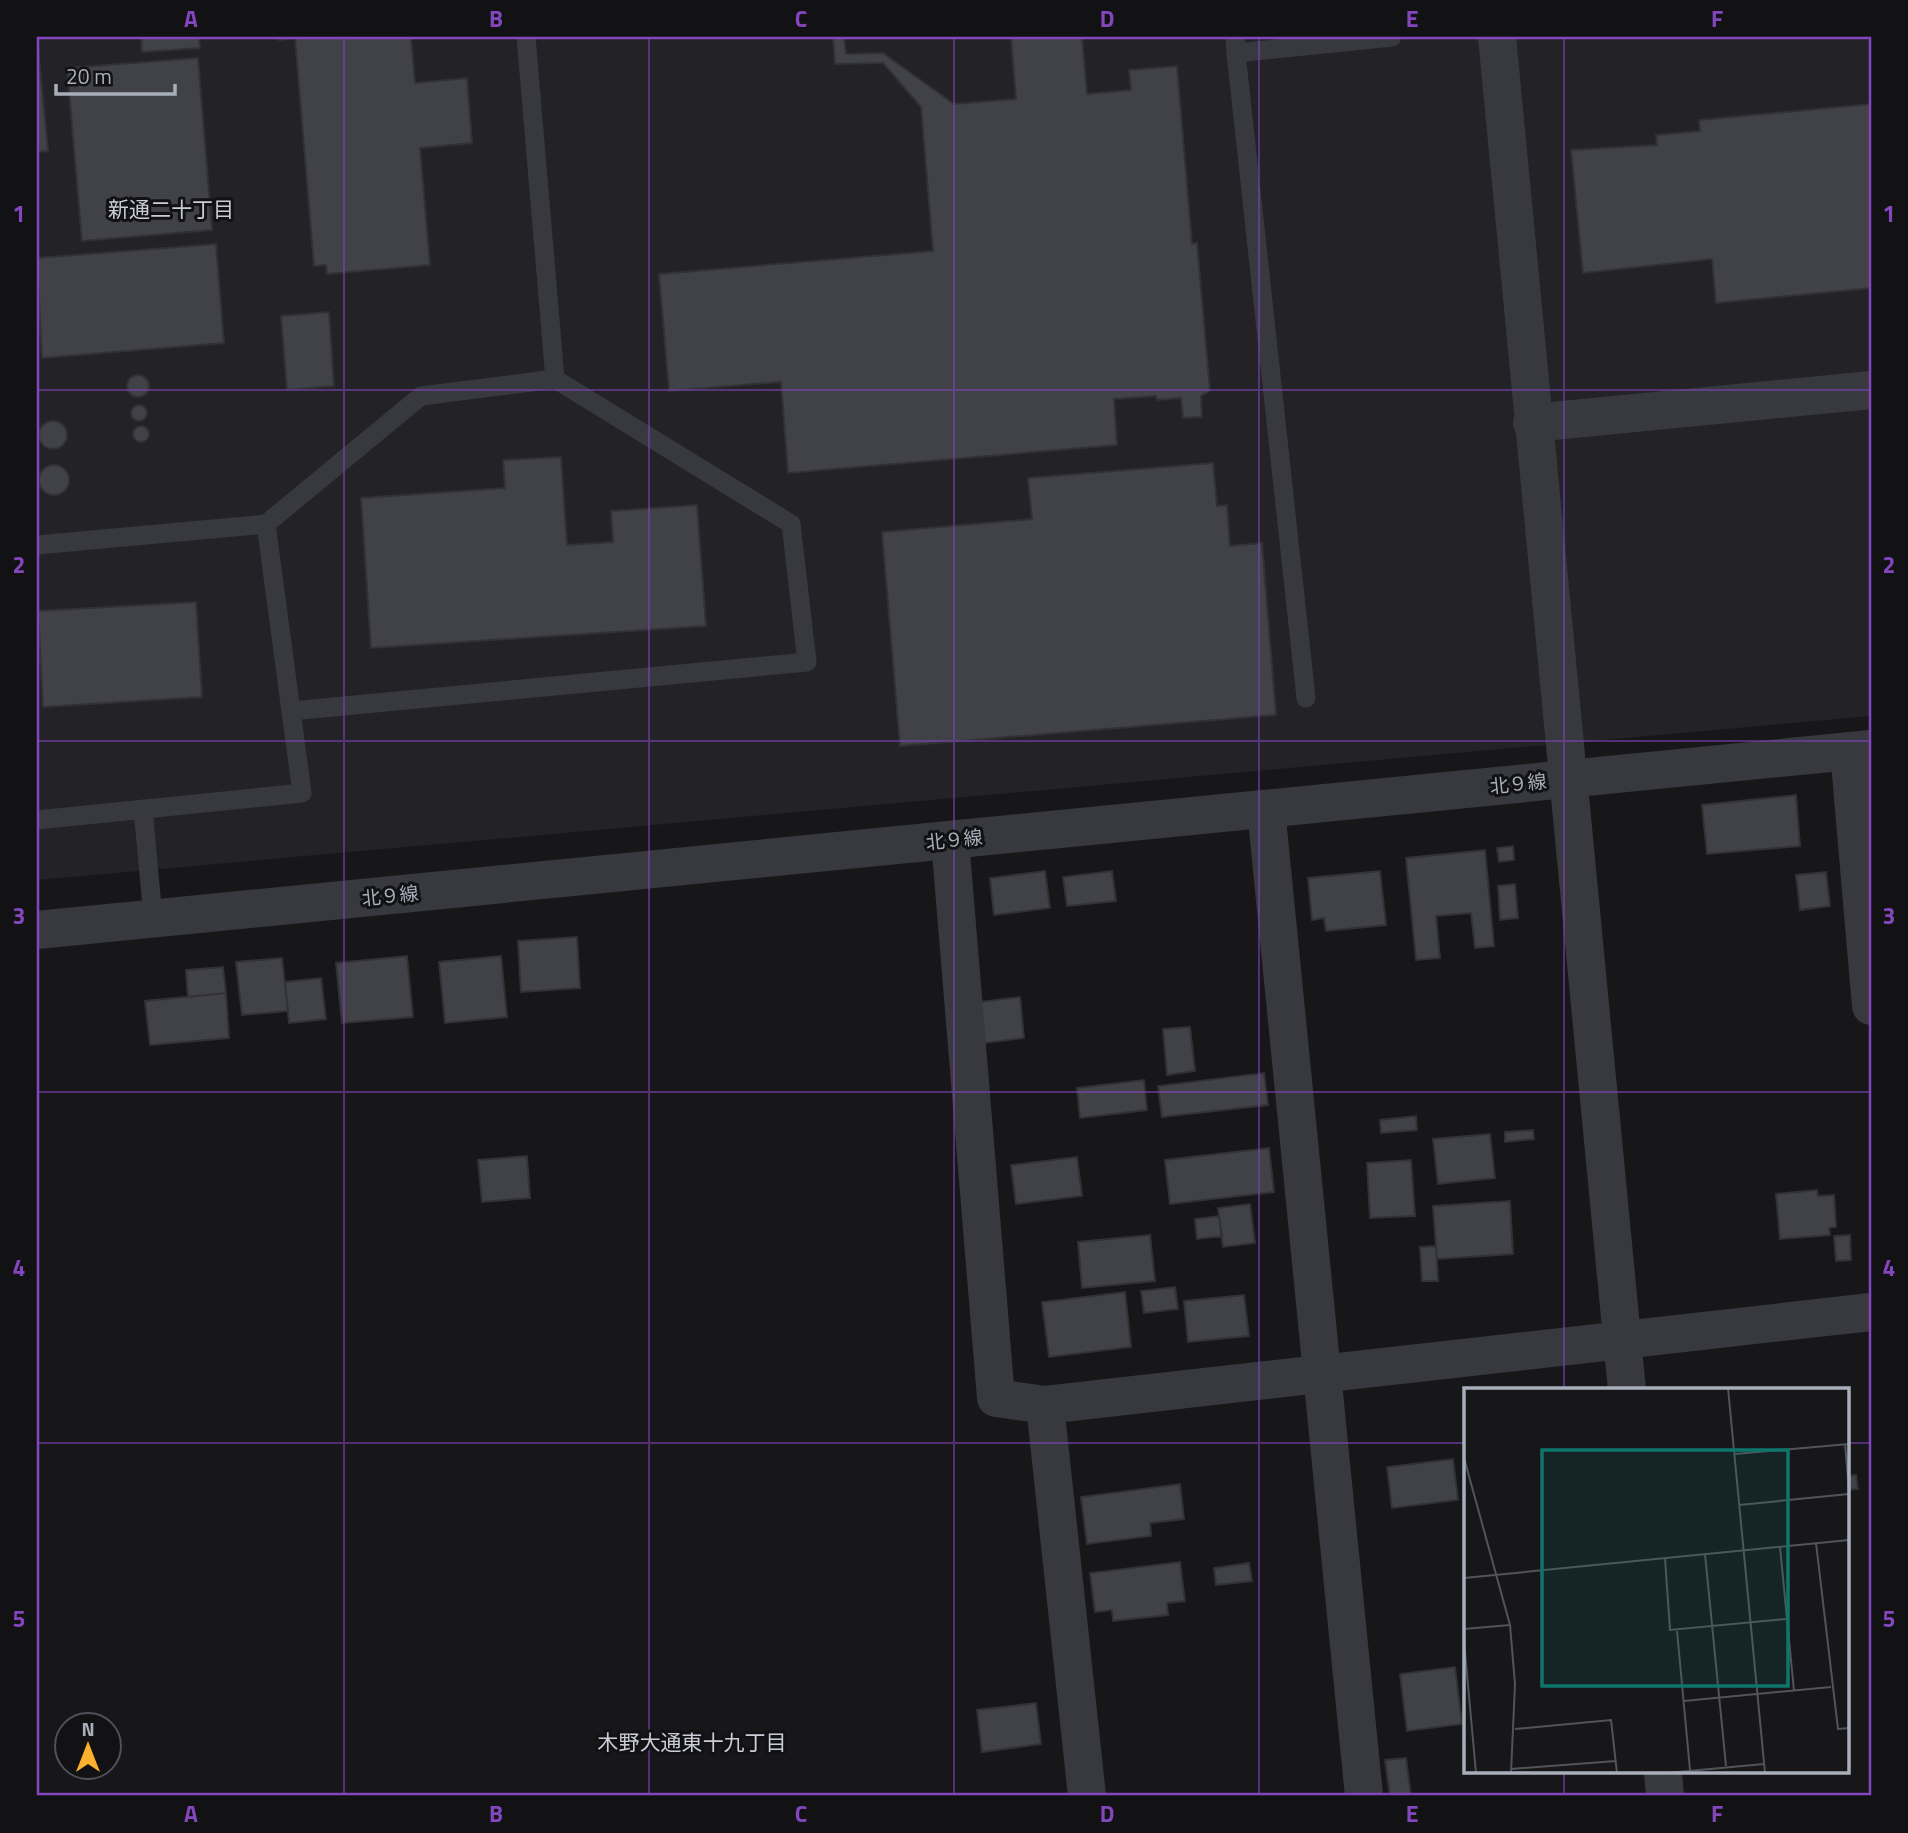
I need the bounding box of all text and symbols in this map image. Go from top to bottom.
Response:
text: A [184,1,198,36]
text: B [489,1,503,36]
text: C [795,1,807,36]
text: D [1100,1,1114,36]
text: E [1406,1,1418,36]
text: F [1711,1,1723,36]
scale bar [56,52,175,96]
text: 20 m [66,60,112,92]
district label: 新通二十丁目 [108,193,234,225]
text: 1 [13,196,25,231]
text: 1 [1883,196,1895,231]
text: 2 [13,547,25,582]
text: 2 [1883,547,1895,582]
street label: 北９線 [1488,766,1548,800]
street label: 北９線 [924,822,984,856]
street label: 北９線 [360,878,420,912]
text: 3 [13,898,25,933]
text: 3 [1883,898,1895,933]
text: 4 [13,1250,25,1285]
text: 4 [1883,1250,1895,1285]
inset map [1464,1388,1848,1773]
text: 5 [13,1601,25,1636]
text: 5 [1883,1601,1895,1636]
north arrow [52,1710,122,1780]
text: N [81,1714,95,1743]
district label: 木野大通東十九丁目 [598,1726,787,1758]
text: A [184,1796,198,1831]
text: B [489,1796,503,1831]
text: C [795,1796,807,1831]
text: D [1100,1796,1114,1831]
text: E [1406,1796,1418,1831]
text: F [1711,1796,1723,1831]

